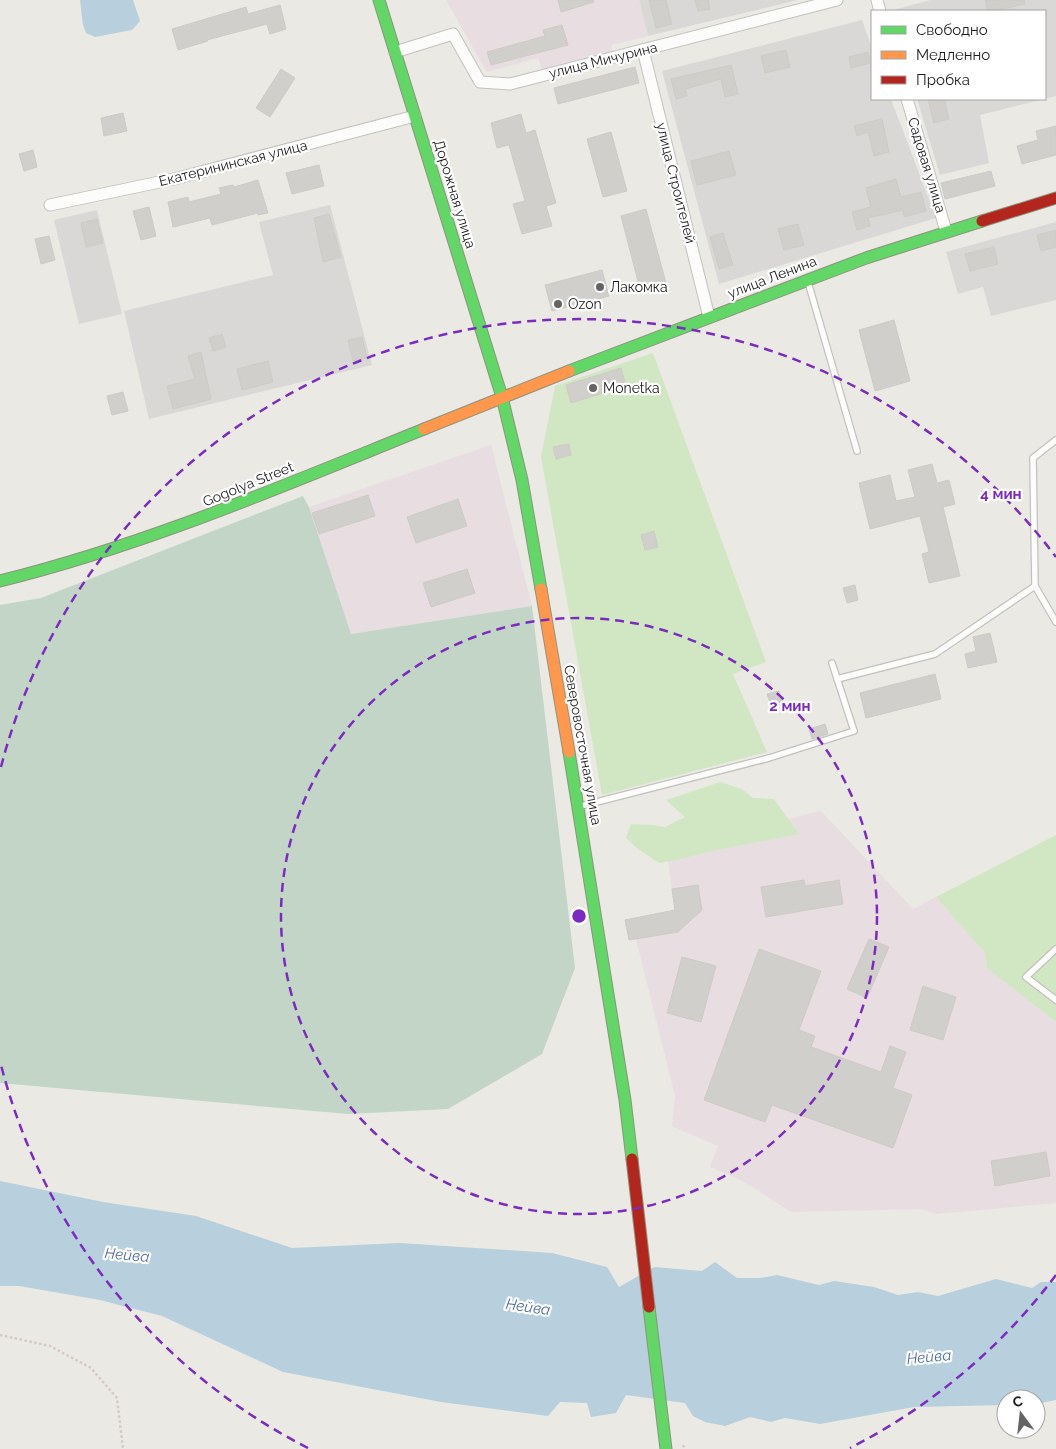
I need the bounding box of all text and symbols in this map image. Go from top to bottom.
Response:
legend [871,10,1046,100]
text: Свободно [916,21,988,39]
street label: улица Мичурина [547,39,659,81]
text: Медленно [916,46,990,64]
text: Пробка [916,71,970,89]
street label: Садовая улица [905,115,949,215]
street label: улица Строителей [653,121,699,245]
street label: Екатерининская улица [157,137,309,189]
street label: Дорожная улица [431,138,479,250]
street label: улица Ленина [725,253,819,301]
place label: Лакомка [610,279,668,295]
marker: Лакомка [594,281,606,293]
place label: Ozon [568,296,602,312]
marker: Ozon [552,298,564,310]
place label: Monetka [603,380,660,396]
marker: Monetka [587,382,599,394]
street label: Gogolya Street [200,458,296,509]
text: 4 мин [980,485,1022,503]
street label: Северовосточная улица [561,664,605,826]
text: 2 мин [769,697,811,715]
centre of rings [570,907,588,925]
water label: Нейва [104,1244,150,1266]
water label: Нейва [505,1295,551,1319]
water label: Нейва [906,1346,952,1368]
north arrow [996,1389,1046,1439]
text: С [1011,1392,1025,1410]

